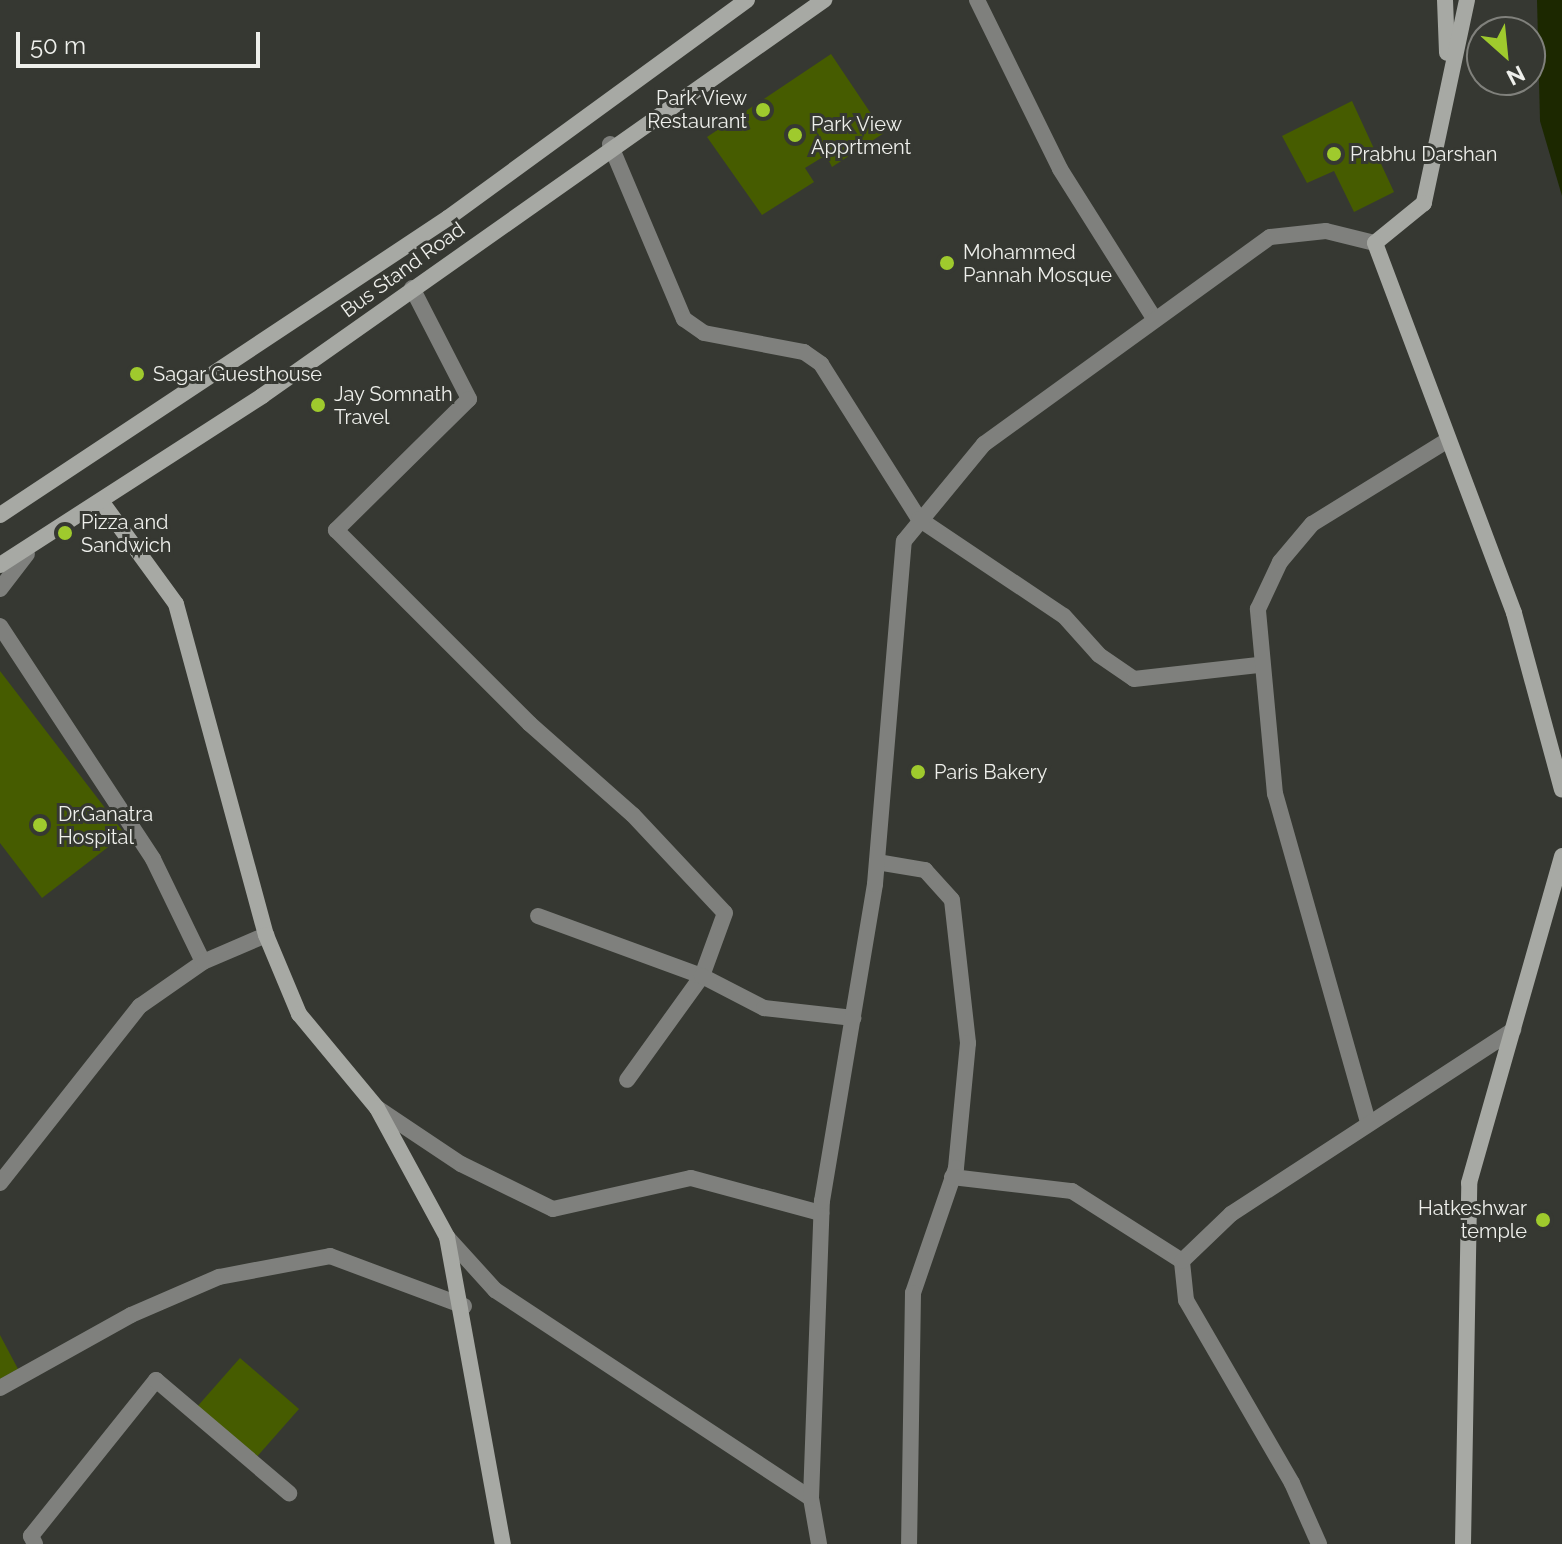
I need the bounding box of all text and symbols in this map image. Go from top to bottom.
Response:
scale bar [20,16,264,66]
north arrow [1466,16,1546,96]
text: 50 m [30,31,86,60]
text: N [1503,60,1529,91]
place label: Park View Restaurant [647,86,747,133]
marker: Park View Restaurant [754,101,772,119]
place label: Park View Apprtment [811,112,911,159]
marker: Park View Apprtment [786,126,804,144]
place label: Prabhu Darshan [1350,142,1497,166]
marker: Prabhu Darshan [1325,145,1343,163]
street label: Bus Stand Road [337,217,469,323]
place label: Mohammed Pannah Mosque [963,240,1112,287]
marker: Mohammed Pannah Mosque [938,254,956,272]
place label: Sagar Guesthouse [153,362,323,386]
marker: Sagar Guesthouse [128,365,146,383]
place label: Jay Somnath Travel [334,382,453,429]
marker: Jay Somnath Travel [309,396,327,414]
place label: Pizza and Sandwich [81,510,171,557]
marker: Pizza and Sandwich [56,524,74,542]
place label: Paris Bakery [934,760,1047,784]
marker: Paris Bakery [909,763,927,781]
place label: Dr.Ganatra Hospital [58,802,153,849]
marker: Dr.Ganatra Hospital [29,814,51,836]
place label: Hatkeshwar temple [1418,1196,1527,1243]
marker: Hatkeshwar temple [1534,1211,1552,1229]

